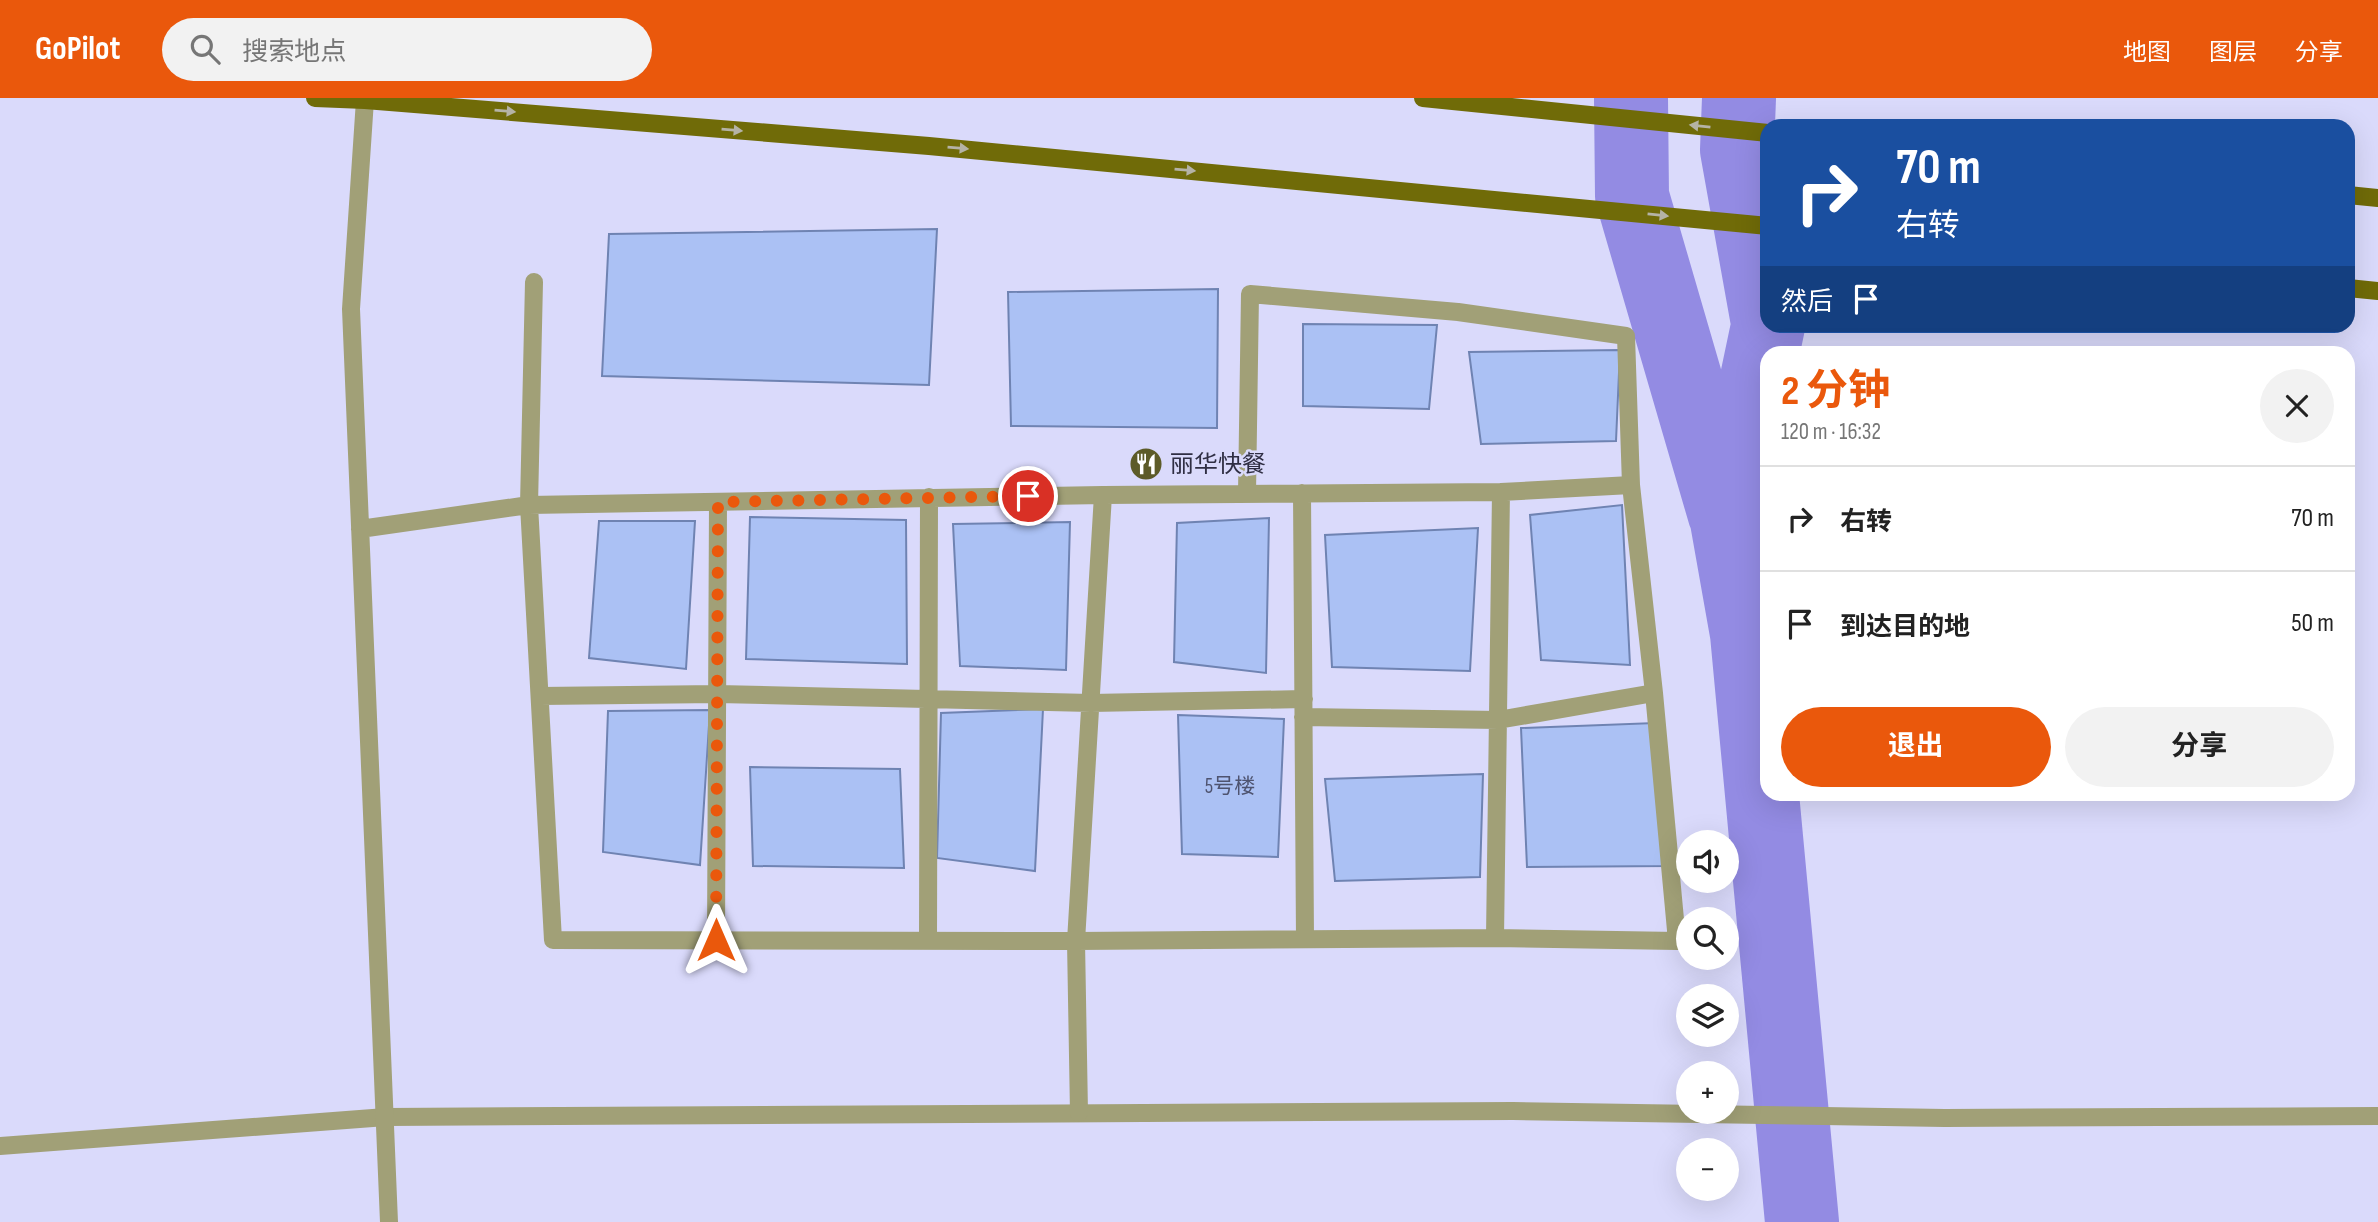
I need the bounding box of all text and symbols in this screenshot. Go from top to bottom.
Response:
search box [162,18,652,81]
text: GoPilot [35,29,120,69]
icon: search [186,30,224,68]
text: 搜索地点 [242,37,346,68]
text: 地图 [2123,38,2171,67]
text: 图层 [2209,38,2257,67]
text: 分享 [2295,38,2343,67]
one-way arrow [494,106,516,117]
one-way arrow [1688,120,1710,131]
one-way arrow [721,125,743,136]
text: 70 m [1896,139,1981,198]
one-way arrow [948,143,970,154]
icon: right [1781,147,1872,238]
one-way arrow [1174,165,1196,176]
text: 右转 [1896,207,1960,246]
one-way arrow [1647,210,1669,221]
icon: arrive [1847,280,1885,318]
text: 然后 [1781,287,1833,318]
text: 2 分钟 [1781,366,1890,417]
button: close [2260,369,2334,443]
text: 120 m · 16:32 [1781,418,1881,446]
restaurant icon: 丽华快餐 [1127,445,1165,483]
place label: 丽华快餐 [1170,450,1266,479]
pin [998,466,1058,526]
icon: arrive [1009,477,1047,515]
icon: right [1781,500,1819,538]
text: 70 m [2291,503,2334,534]
text: 右转 [1840,507,1892,538]
icon: arrive [1781,605,1819,643]
text: 50 m [2291,608,2334,639]
text: 到达目的地 [1840,612,1970,643]
button: 退出 [1781,707,2051,787]
button: 分享 [2065,707,2334,787]
house number: 5号楼 [1205,774,1255,799]
map controls [1676,830,1739,1201]
button: sound [1676,830,1739,893]
position arrow [679,903,753,977]
button: search [1676,907,1739,970]
button: layers [1676,984,1739,1047]
button: + [1676,1061,1739,1124]
button: − [1676,1138,1739,1201]

